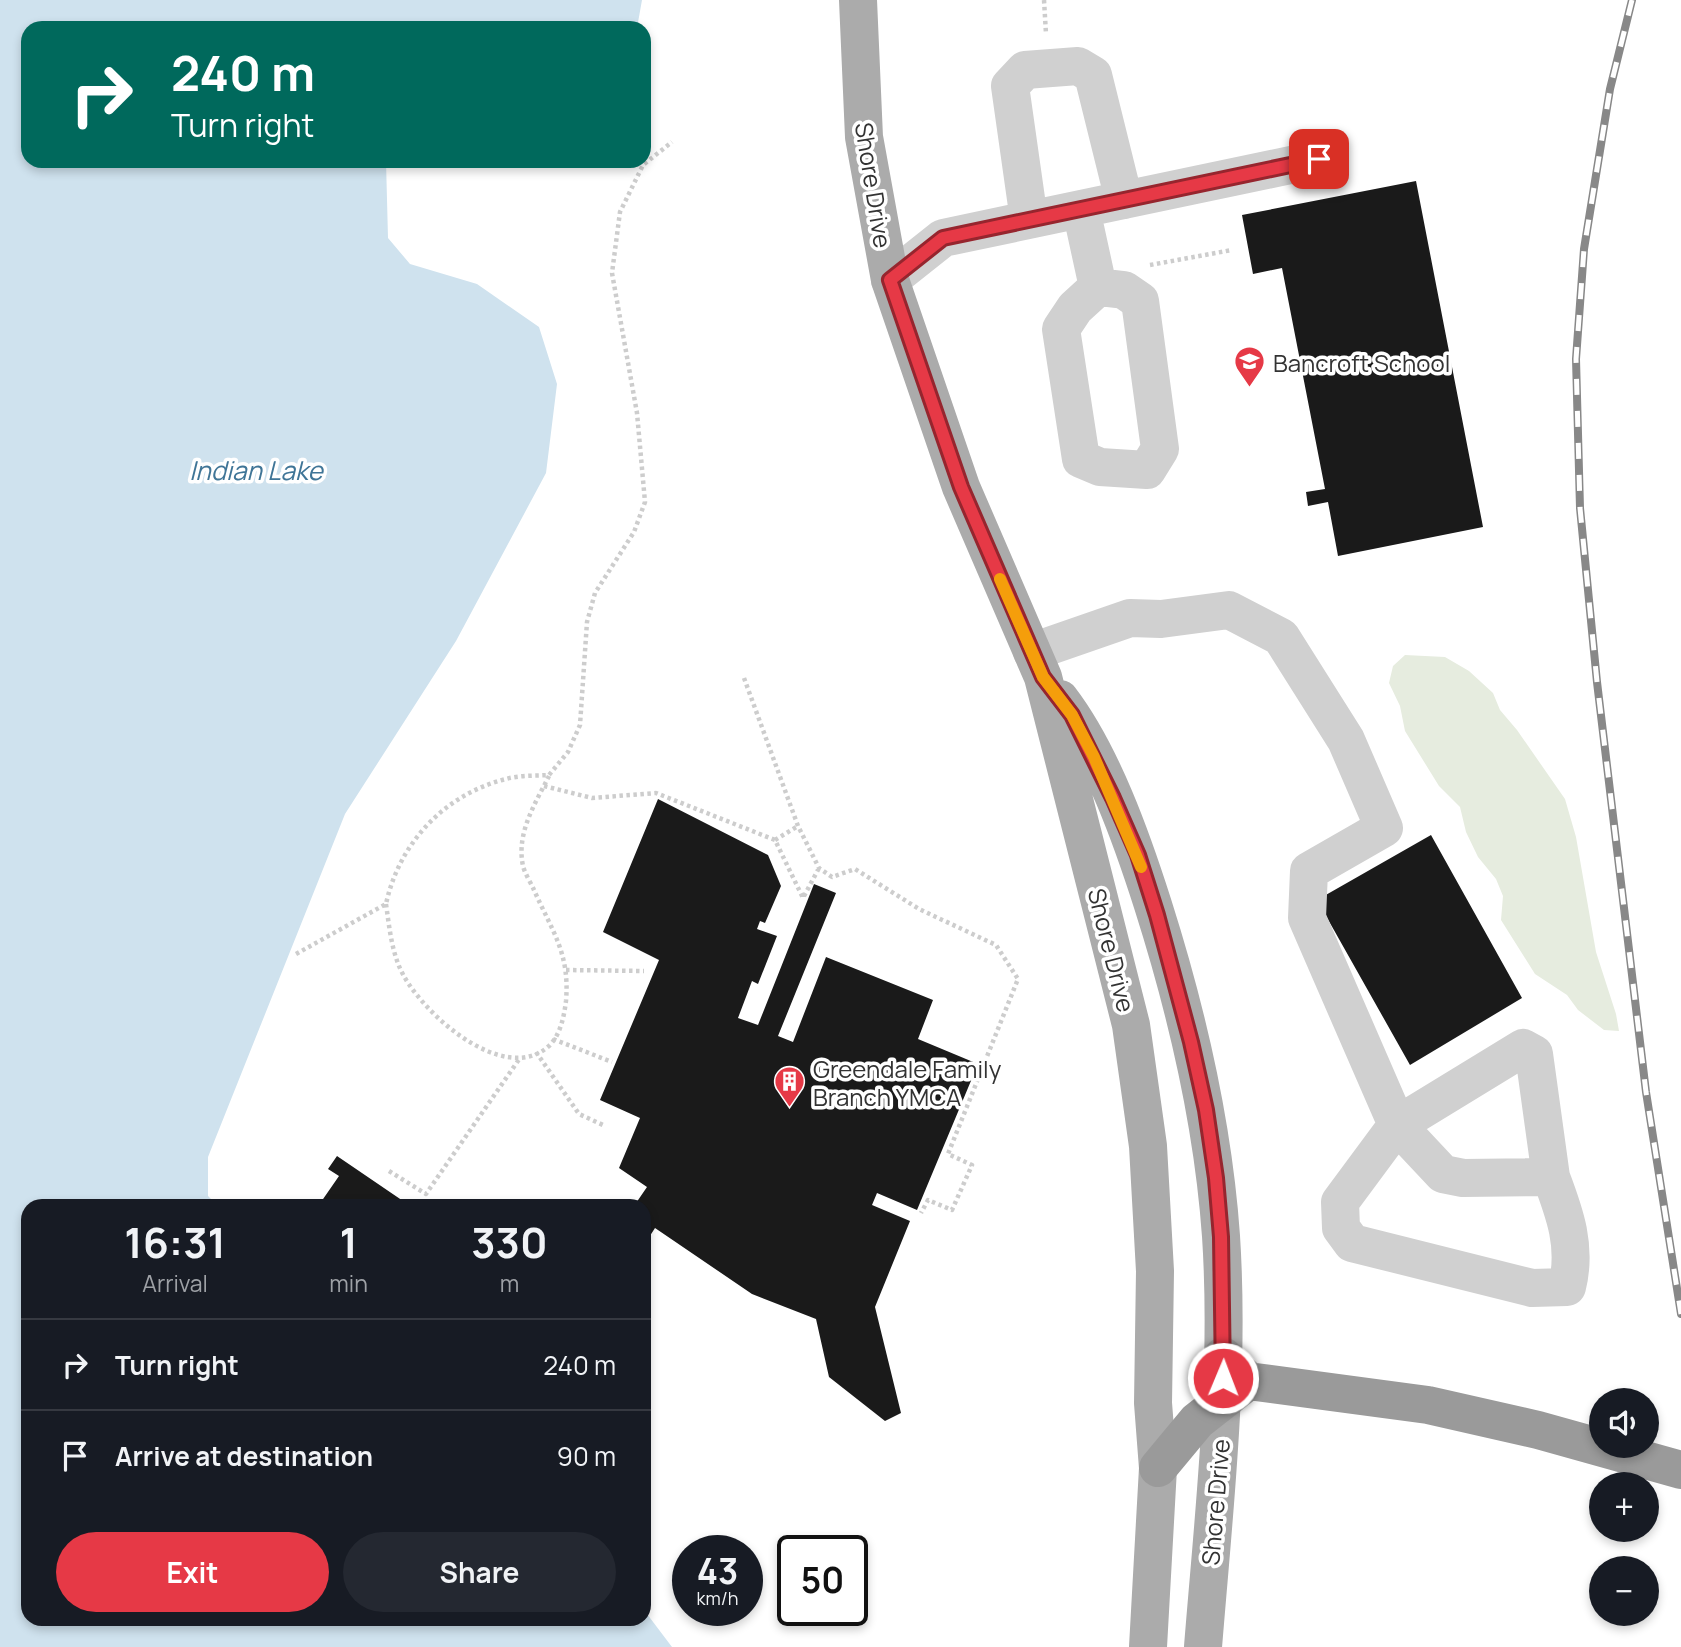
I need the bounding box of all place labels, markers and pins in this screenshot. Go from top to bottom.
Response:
pin [1289,129,1349,189]
school or university icon: Bancroft School [1233,345,1267,389]
place label: Bancroft School [1273,346,1450,379]
place label: Greendale Family Branch YMCA [813,1052,1002,1113]
building icon: Greendale Family Branch YMCA [773,1065,807,1109]

